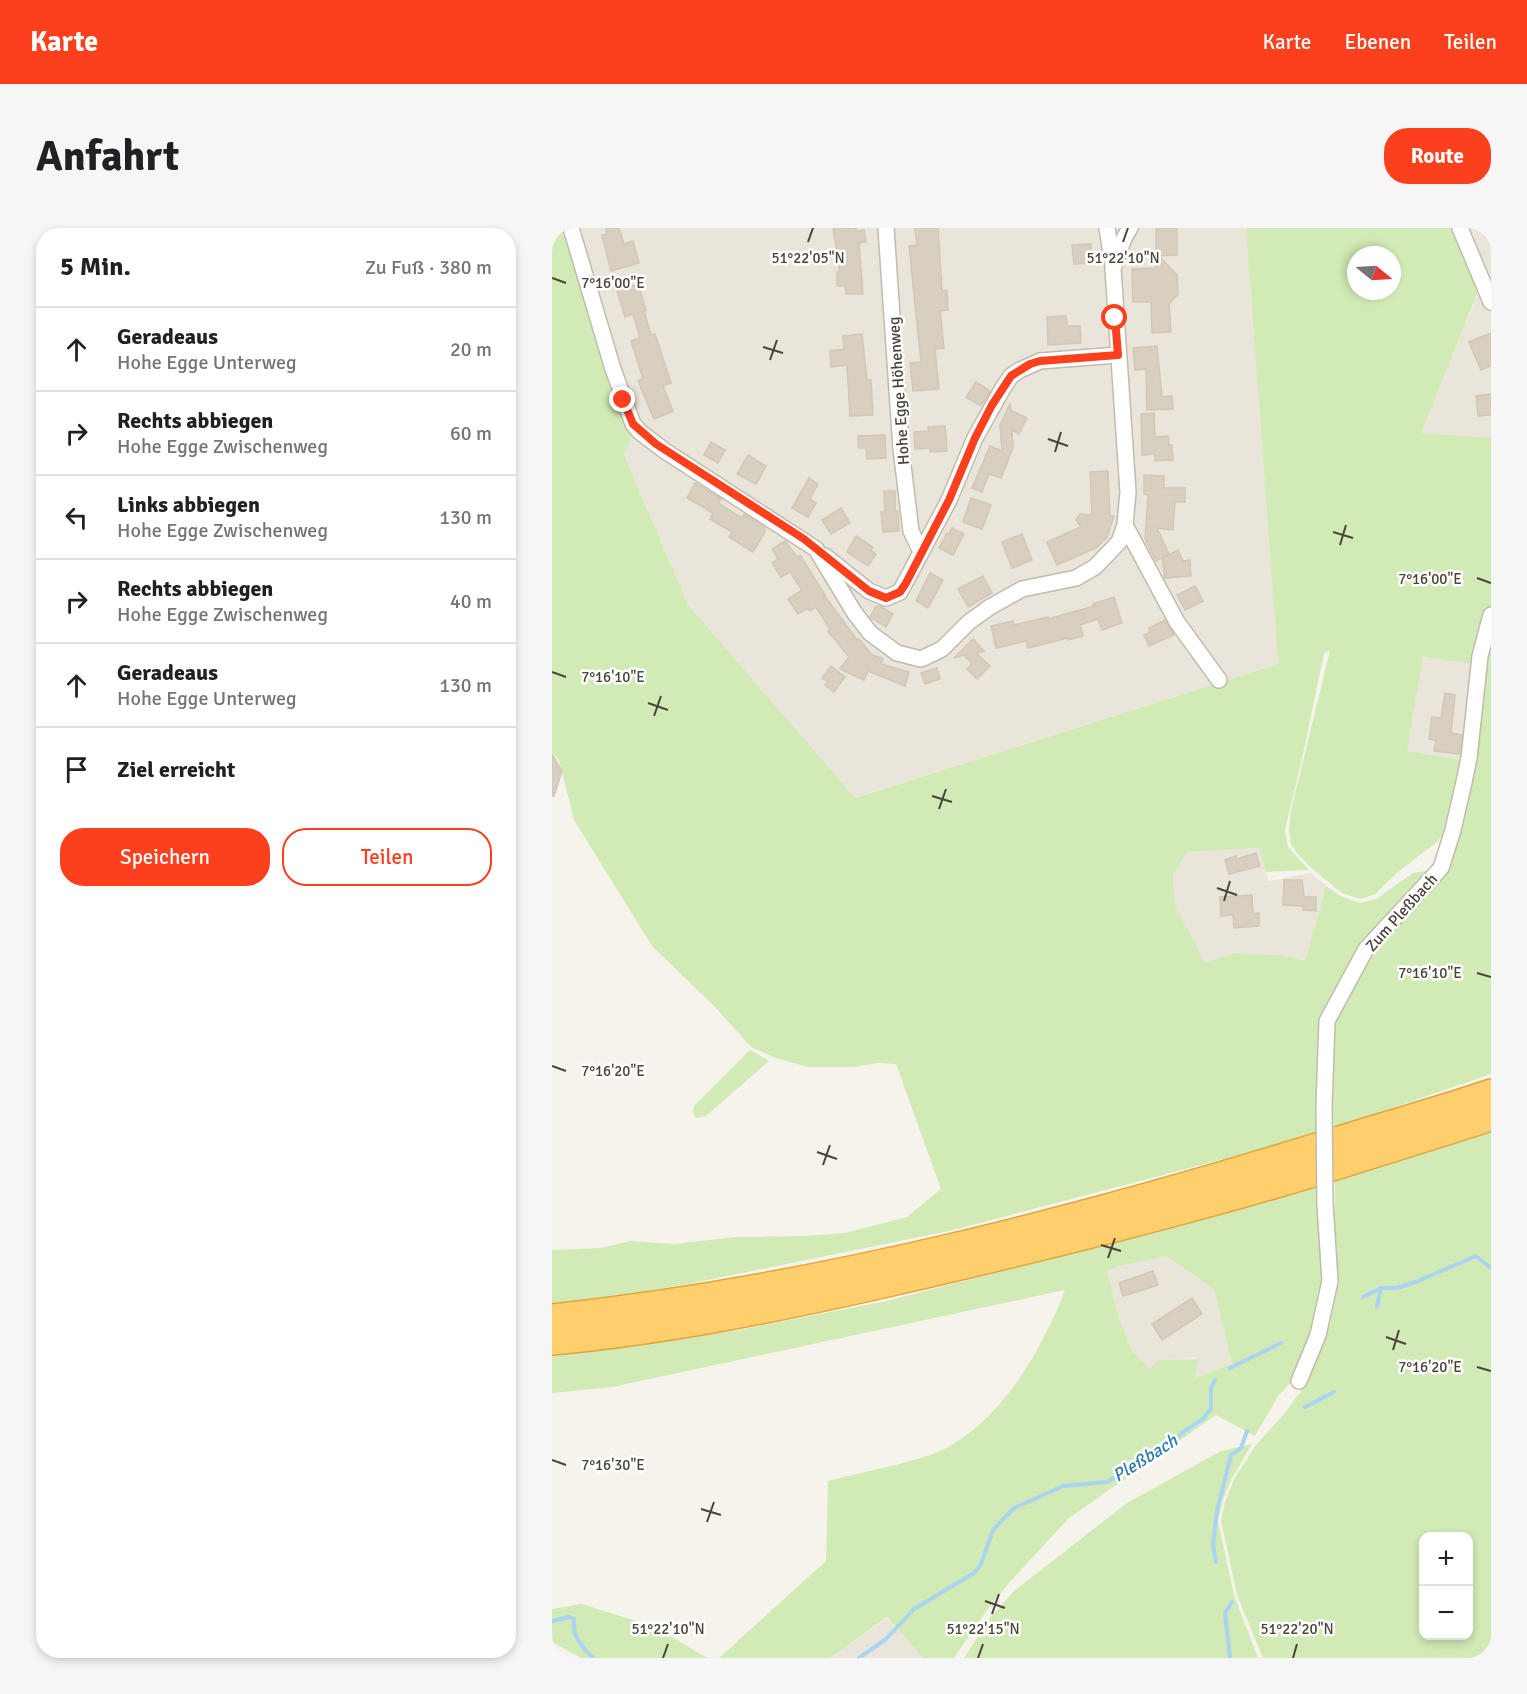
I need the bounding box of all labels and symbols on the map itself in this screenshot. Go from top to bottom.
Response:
north arrow [1347,246,1401,300]
text: 51°22'05"N [771,249,845,267]
text: 51°22'10"N [1086,249,1160,267]
text: 7°16'00"E [581,274,645,292]
route start [1101,304,1127,330]
street label: Hohe Egge Höhenweg [884,316,914,466]
route end [609,386,635,412]
text: 7°16'00"E [1398,570,1462,588]
text: 7°16'10"E [581,668,645,686]
street label: Zum Pleßbach [1362,870,1442,956]
text: 7°16'10"E [1398,964,1462,982]
text: 7°16'20"E [581,1062,645,1080]
text: 7°16'20"E [1398,1358,1462,1376]
water label: Pleßbach [1108,1429,1183,1487]
text: 7°16'30"E [581,1456,645,1474]
text: 51°22'10"N [631,1620,705,1638]
text: 51°22'15"N [946,1620,1020,1638]
text: 51°22'20"N [1260,1620,1334,1638]

